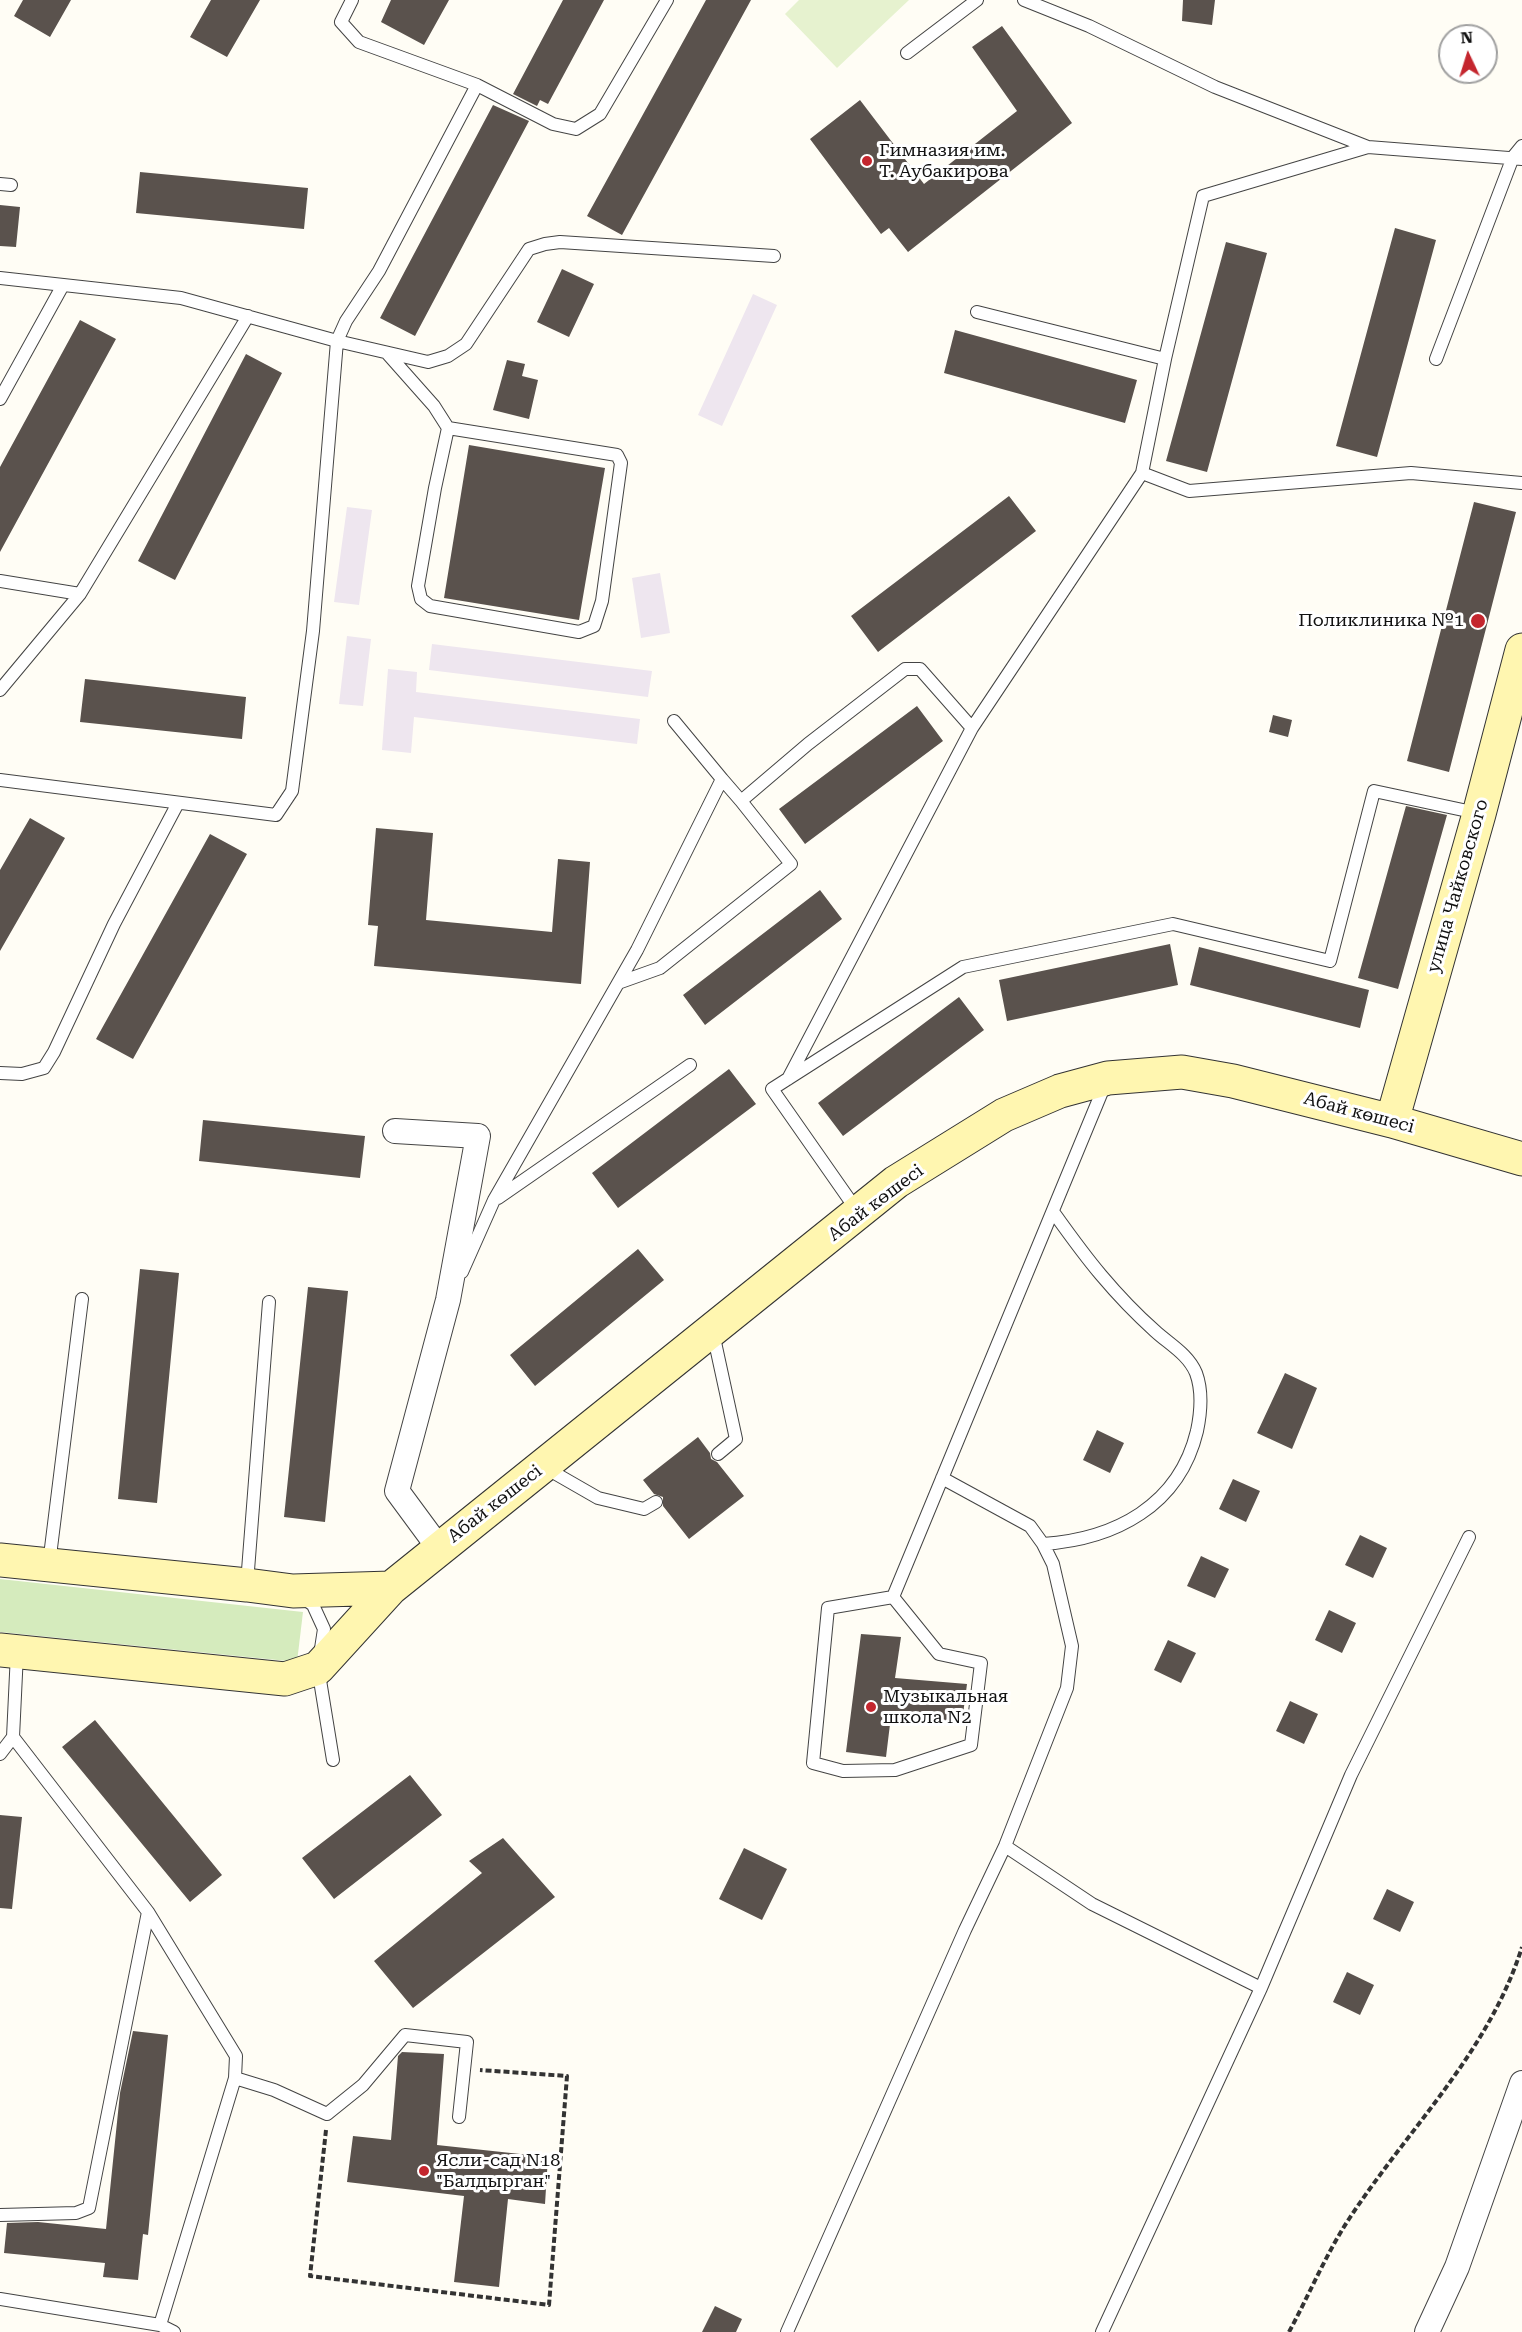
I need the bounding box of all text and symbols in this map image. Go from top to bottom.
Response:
north arrow [1438,24,1498,84]
text: N [1460,28,1474,47]
place label: Гимназия им. Т. Аубакирова [879,140,1008,182]
marker: Гимназия им. Т. Аубакирова [860,154,874,168]
place label: Поликлиника №1 [1298,610,1464,632]
marker: Поликлиника №1 [1469,612,1487,630]
street label: улица Чайковского [1423,797,1493,975]
street label: Абай көшесі [1301,1088,1417,1138]
street label: Абай көшесі [824,1160,928,1246]
street label: Абай көшесі [444,1460,546,1548]
place label: Музыкальная школа N2 [883,1686,1008,1728]
marker: Музыкальная школа N2 [864,1700,878,1714]
place label: Ясли-сад N18 "Балдырган" [436,2150,560,2192]
marker: Ясли-сад N18 "Балдырган" [417,2164,431,2178]

